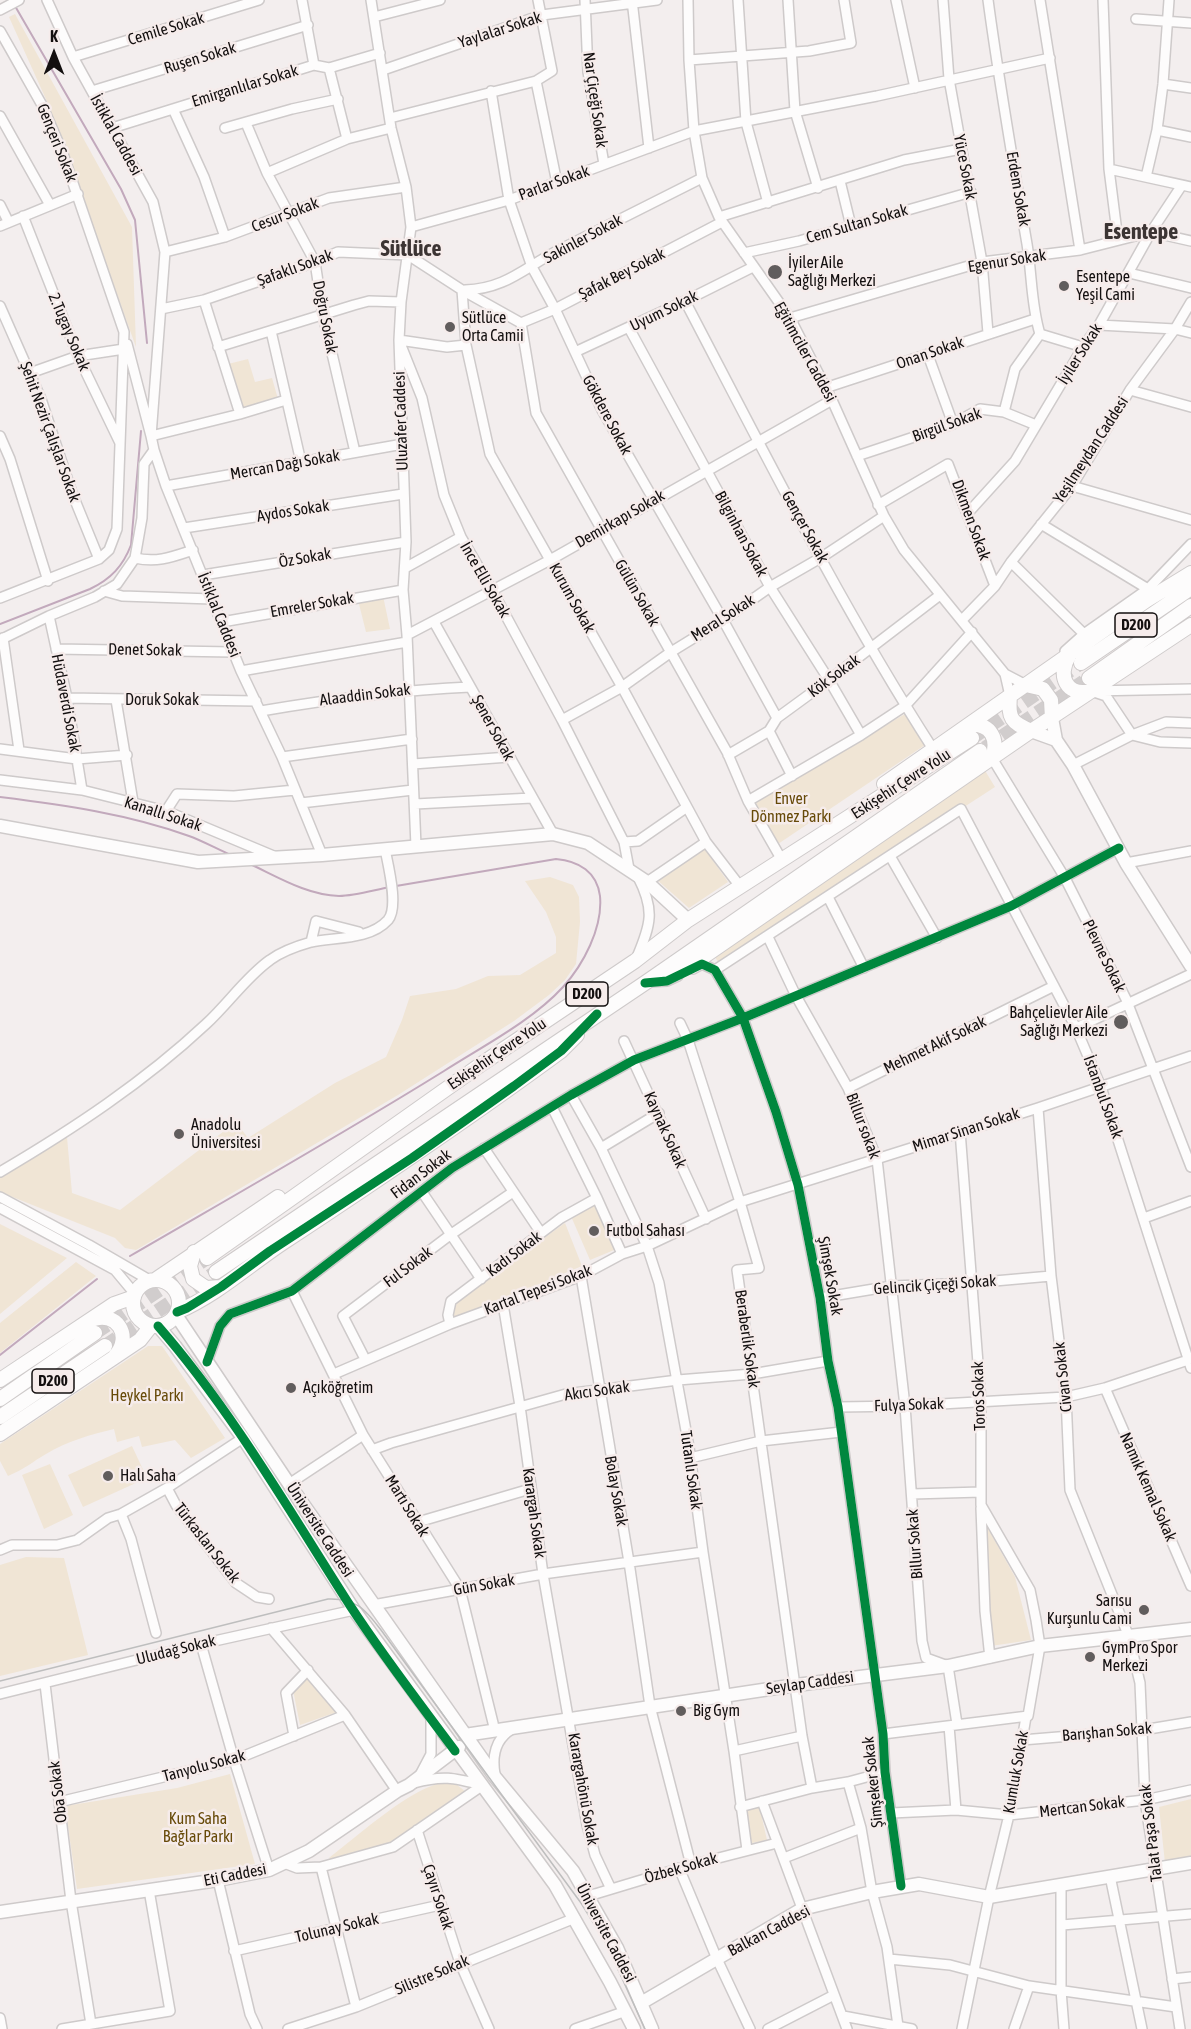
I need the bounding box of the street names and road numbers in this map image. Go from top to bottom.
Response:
street label: Cemile Sokak [125,8,207,50]
street label: Yaylalar Sokak [456,8,544,52]
street label: Ruşen Sokak [162,38,238,78]
street label: Nar Çiçeği Sokak [579,51,611,149]
street label: Emirganlılar Sokak [189,61,301,111]
street label: İstiklal Caddesi [86,91,146,179]
street label: Gençeri Sokak [33,101,81,185]
street label: Yüce Sokak [949,133,981,201]
street label: Erdem Sokak [1002,150,1034,228]
street label: Parlar Sokak [516,161,592,205]
street label: Cesur Sokak [249,193,321,237]
street label: Cem Sultan Sokak [804,200,910,248]
street label: Sakinler Sokak [540,210,626,268]
street label: Şafak Bey Sokak [576,244,668,304]
street label: Şafaklı Sokak [255,245,335,291]
street label: Egenur Sokak [967,245,1047,277]
street label: Doğru Sokak [309,279,341,355]
street label: Uyum Sokak [627,286,701,336]
street label: 2.Tugay Sokak [44,290,94,374]
street label: Eğitimciler Caddesi [770,299,840,405]
street label: İyiler Sokak [1054,320,1106,388]
street label: Onan Sokak [894,332,966,374]
street label: Şehit Nezir Çalışlar Sokak [16,359,84,505]
street label: Uluzafer Caddesi [390,371,412,471]
street label: Gökdere Sokak [578,372,636,458]
street label: Yeşilmeydan Caddesi [1049,393,1133,507]
street label: Birgül Sokak [910,404,984,446]
street label: Mercan Dağı Sokak [229,446,341,484]
street label: Dikmen Sokak [948,477,994,563]
street label: Demirkapı Sokak [572,486,668,552]
street label: Bilginhan Sokak [710,488,772,580]
street label: Gençer Sokak [777,488,833,566]
street label: Aydos Sokak [255,496,331,526]
street label: İnce Elli Sokak [456,539,514,621]
street label: Öz Sokak [277,544,333,572]
street label: Gülün Sokak [610,556,664,630]
street label: Kurum Sokak [545,560,599,636]
street label: İstiklal Caddesi [193,570,245,660]
street label: Emreler Sokak [269,588,355,622]
street label: Meral Sokak [688,590,758,646]
road number: D200 [1115,613,1157,637]
street label: Denet Sokak [108,640,182,660]
street label: Kök Sokak [804,650,864,702]
street label: Hüdaverdi Sokak [47,652,85,754]
street label: Alaaddin Sokak [318,680,412,710]
street label: Doruk Sokak [125,690,199,710]
street label: Şener Sokak [467,692,519,764]
street label: Eskişehir Çevre Yolu [848,745,954,823]
street label: Kanallı Sokak [122,792,204,836]
street label: Plevne Sokak [1078,916,1130,996]
road number: D200 [566,982,608,1006]
street label: Mehmet Akif Sokak [881,1012,989,1078]
street label: Eskişehir Çevre Yolu [444,1014,550,1094]
street label: İstanbul Sokak [1079,1053,1127,1141]
street label: Kaynak Sokak [640,1089,690,1171]
street label: Billur sokak [842,1090,884,1162]
street label: Mimar Sinan Sokak [910,1104,1022,1156]
street label: Fidan Sokak [387,1145,455,1203]
street label: Kadı Sokak [483,1227,545,1281]
street label: Şimşek Sokak [814,1235,846,1317]
street label: Ful Sokak [380,1242,436,1292]
street label: Kartal Tepesi Sokak [482,1261,594,1319]
street label: Gelincik Çiçeği Sokak [873,1271,997,1299]
street label: Beraberlik Sokak [731,1289,763,1389]
street label: Civan Sokak [1050,1341,1076,1413]
street label: Toros Sokak [968,1361,990,1431]
road number: D200 [32,1369,74,1393]
street label: Akıcı Sokak [563,1377,631,1405]
street label: Fulya Sokak [874,1394,944,1416]
street label: Tutanlı Sokak [676,1429,706,1511]
street label: Namık Kemal Sokak [1115,1430,1181,1544]
street label: Bolay Sokak [600,1454,632,1528]
street label: Karargah Sokak [518,1467,550,1559]
street label: Martı Sokak [381,1472,433,1540]
street label: Üniversite Caddesi [282,1479,358,1581]
street label: Türkaslan Sokak [170,1499,244,1587]
street label: Billur Sokak [903,1508,927,1580]
street label: Gün Sokak [452,1570,516,1600]
street label: Uludağ Sokak [134,1631,218,1669]
street label: Seylap Caddesi [765,1667,855,1699]
street label: Barışhan Sokak [1061,1719,1153,1745]
street label: Kumluk Sokak [999,1729,1033,1815]
street label: Karargahönü Sokak [564,1731,602,1847]
street label: Şimşeker Sokak [859,1736,887,1828]
street label: Tanyolu Sokak [160,1746,248,1786]
street label: Oba Sokak [45,1760,71,1824]
street label: Talat Paşa Sokak [1136,1783,1166,1883]
street label: Mertcan Sokak [1038,1792,1126,1822]
street label: Özbek Sokak [642,1848,720,1888]
street label: Eti Caddesi [202,1859,268,1891]
street label: Çayır Sokak [418,1862,458,1932]
street label: Üniversite Caddesi [572,1880,640,1986]
street label: Balkan Caddesi [725,1901,813,1961]
street label: Tolunay Sokak [293,1909,381,1947]
street label: Silistre Sokak [392,1951,472,1999]

